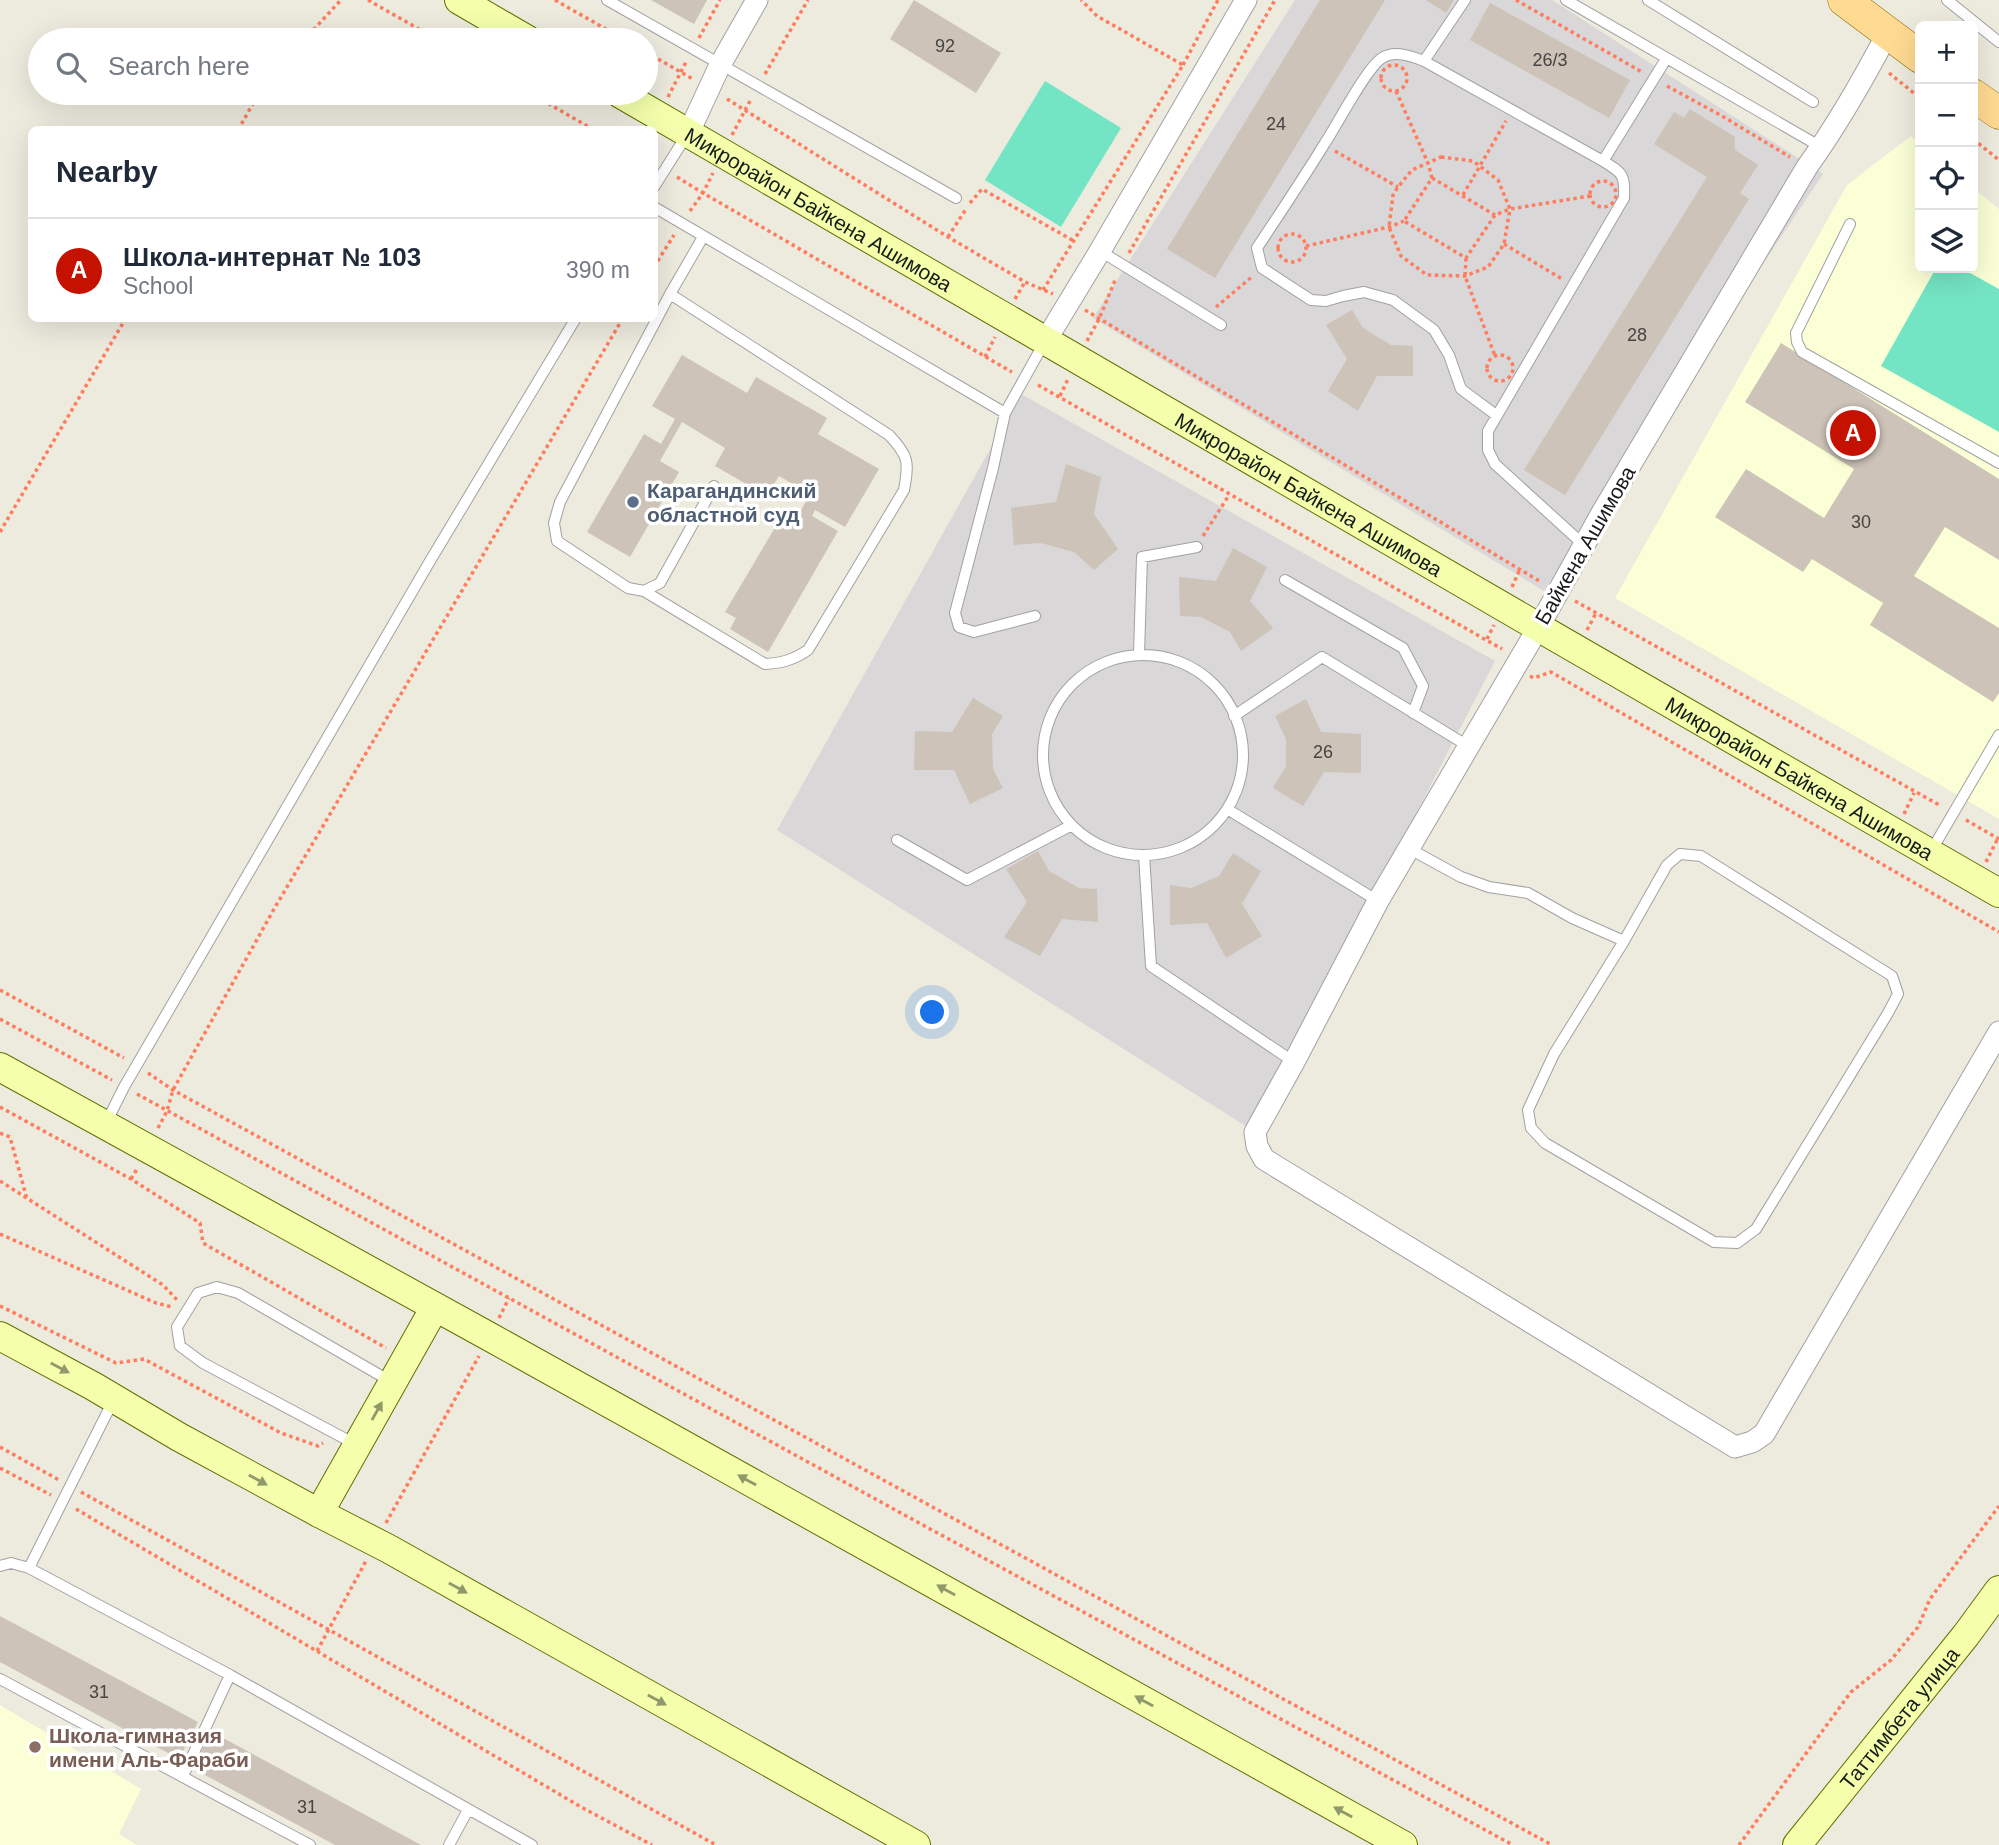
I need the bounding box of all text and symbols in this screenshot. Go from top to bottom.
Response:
map controls [1915,21,1978,273]
button: + [1915,21,1978,84]
search box [28,28,658,105]
house number: 92 [935,36,955,56]
icon: search [52,48,90,86]
house number: 26/3 [1532,50,1568,70]
text: Search here [108,51,250,81]
button: − [1915,84,1978,147]
house number: 24 [1266,114,1286,134]
street label: Микрорайон Байкена Ашимова [681,123,956,296]
button: locate [1915,147,1978,210]
text: Nearby [56,155,158,188]
button: layers [1915,210,1978,273]
text: Школа-интернат № 103 [123,242,421,272]
text: A [71,257,87,283]
text: 390 m [566,257,630,283]
text: School [123,273,193,299]
house number: 28 [1627,325,1647,345]
pin: A [1830,407,1876,459]
street label: Микрорайон Байкена Ашимова [1171,408,1447,581]
street label: Байкена Ашимова [1530,462,1640,628]
place label: Карагандинский областной суд [647,479,816,526]
marker: Карагандинский областной суд [625,494,641,510]
house number: 30 [1851,512,1871,532]
street label: Микрорайон Байкена Ашимова [1662,692,1938,864]
house number: 26 [1313,742,1333,762]
your location [915,995,949,1029]
one-way arrow [50,1362,70,1374]
one-way arrow [371,1402,383,1421]
one-way arrow [249,1474,268,1486]
one-way arrow [737,1474,757,1486]
one-way arrow [449,1582,468,1594]
one-way arrow [936,1584,955,1596]
street label: Таттимбета улица [1835,1642,1963,1794]
house number: 31 [89,1682,109,1702]
one-way arrow [647,1694,666,1706]
one-way arrow [1135,1695,1154,1707]
place label: Школа-гимназия имени Аль-Фараби [49,1724,249,1771]
marker: Школа-гимназия имени Аль-Фараби [27,1739,43,1755]
house number: 31 [297,1797,317,1817]
one-way arrow [1334,1806,1353,1818]

